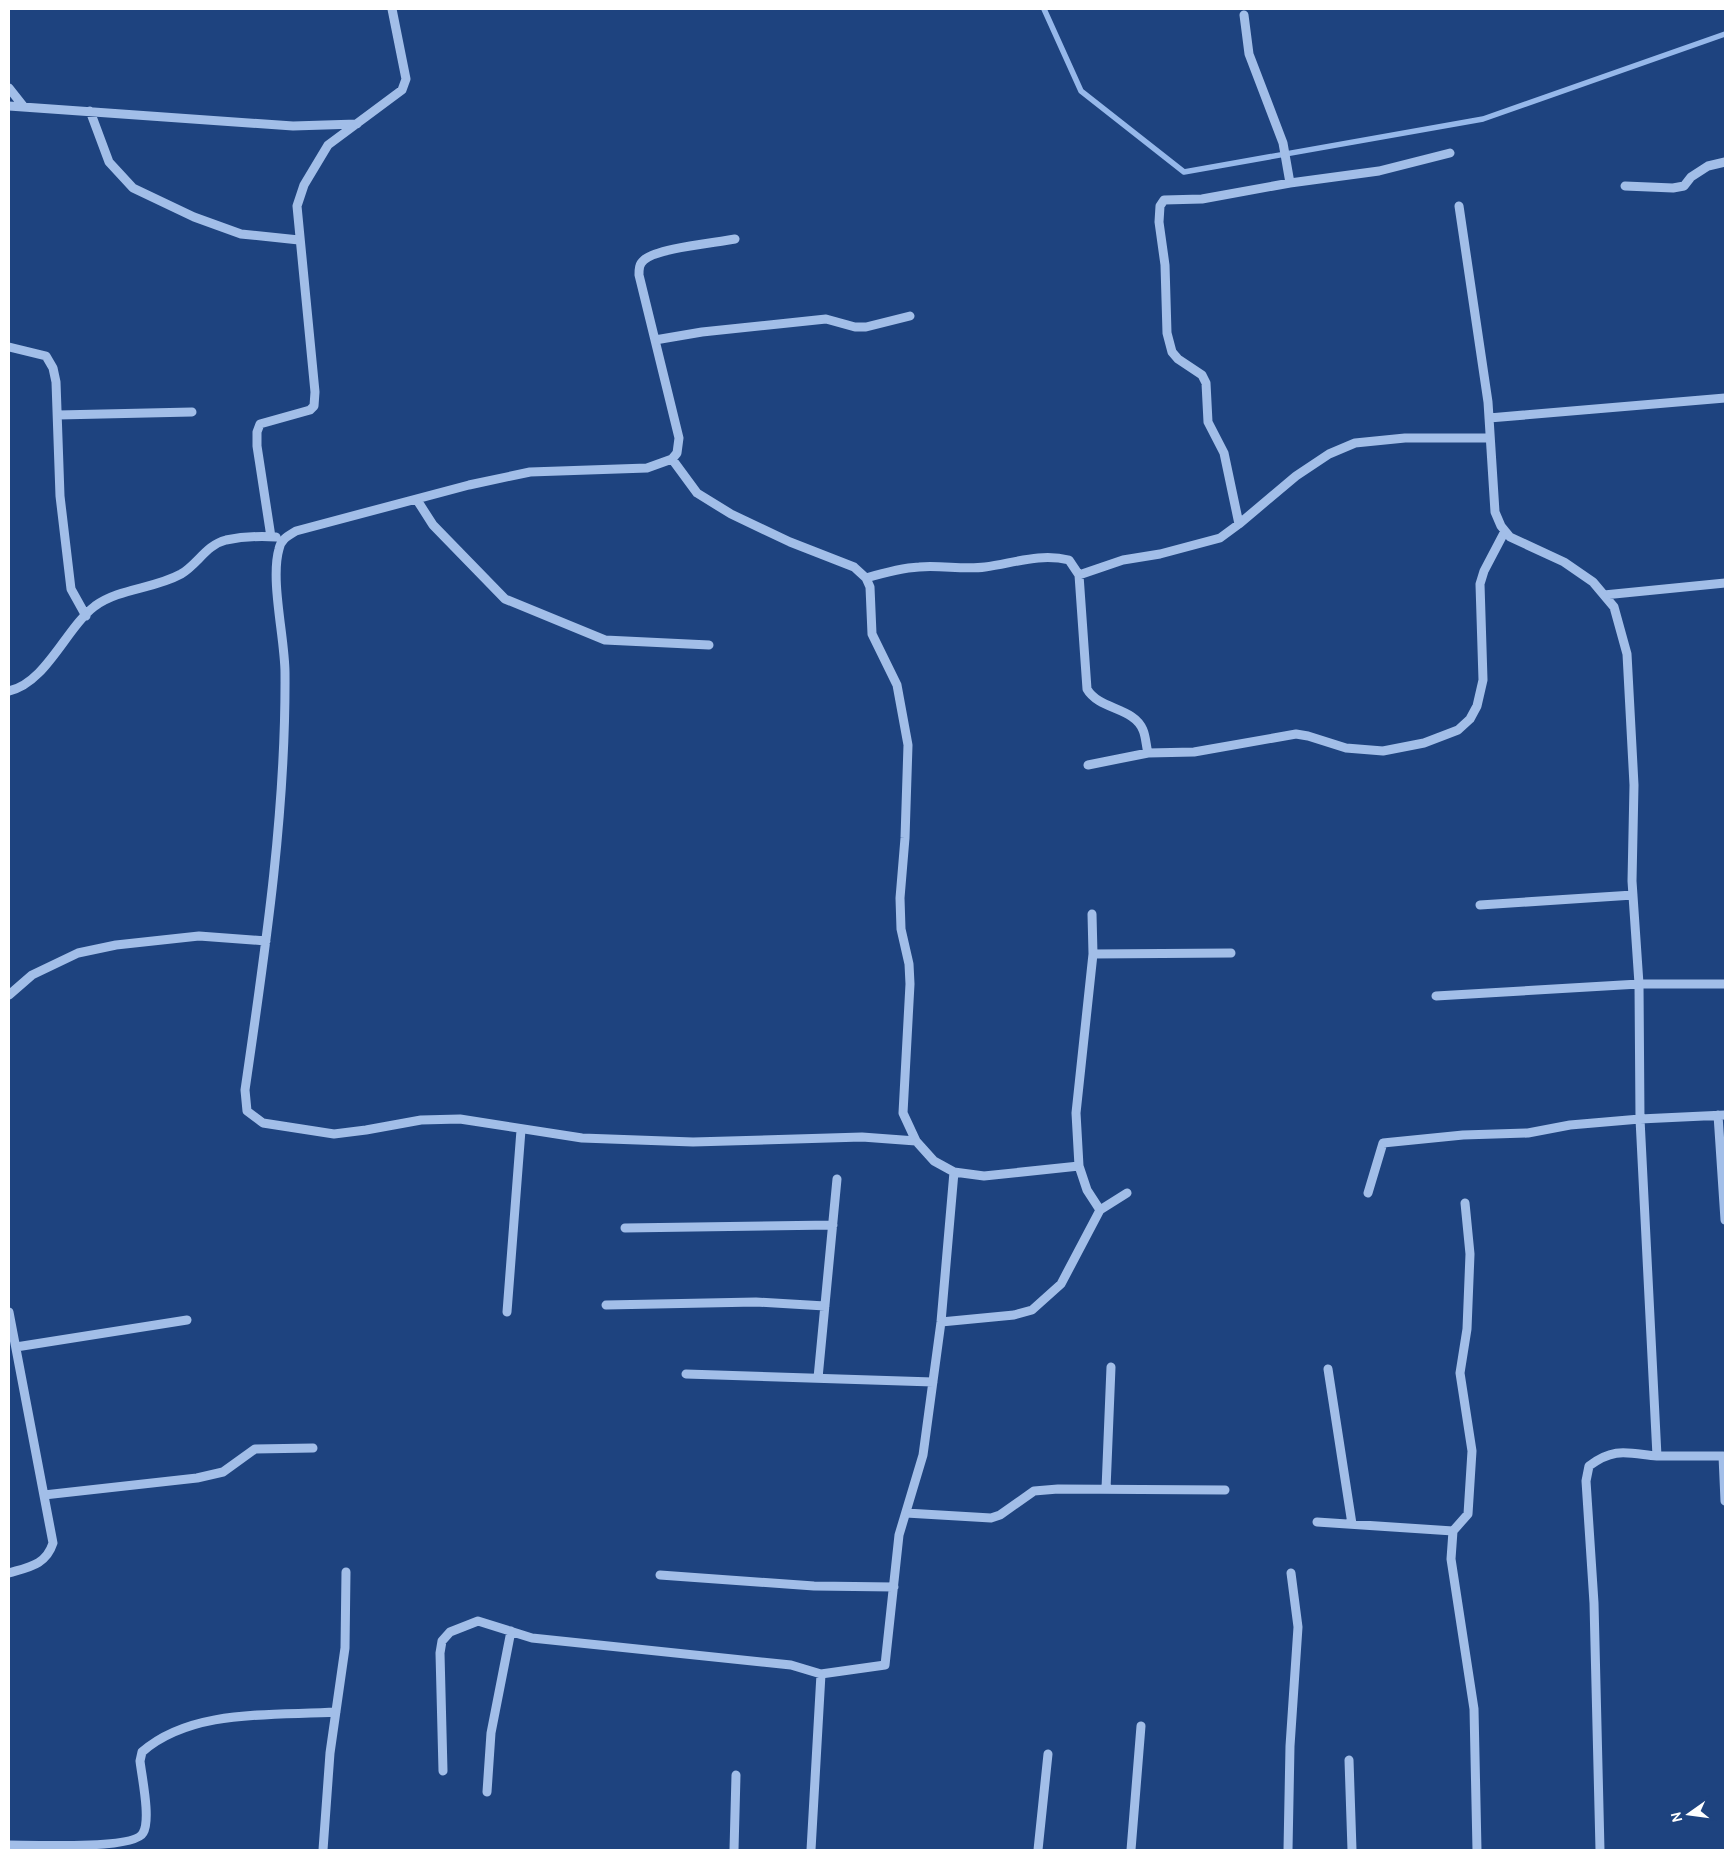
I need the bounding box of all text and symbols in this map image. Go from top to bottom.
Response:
north arrow [1664,1789,1714,1839]
text: N [1666,1810,1686,1824]

